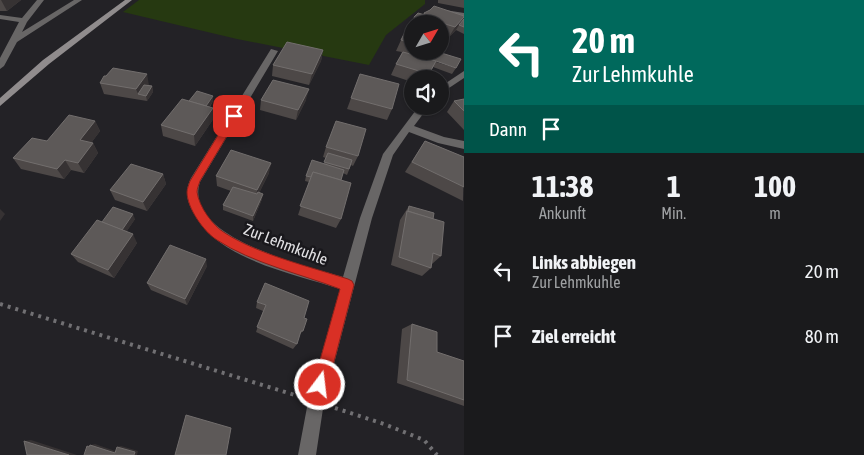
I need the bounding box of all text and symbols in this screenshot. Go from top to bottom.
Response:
north arrow [404,15,449,60]
map controls [404,15,449,115]
icon: left [489,20,554,85]
text: 20 m [572,20,635,60]
text: Zur Lehmkuhle [572,61,694,87]
button: sound [404,70,449,115]
pin [213,95,255,137]
icon: arrive [220,102,248,130]
icon: arrive [537,115,565,143]
text: Dann [489,118,527,140]
text: 11:38 [532,169,593,203]
text: 1 [667,169,681,203]
text: 100 [754,169,796,203]
text: Ankunft [539,204,586,222]
text: Min. [661,204,686,222]
text: m [769,204,781,222]
street label: Zur Lehmkuhle [241,220,331,268]
text: Links abbiegen [532,251,636,273]
icon: left [489,257,517,285]
text: 20 m [805,260,839,282]
text: Zur Lehmkuhle [532,273,620,291]
icon: arrive [489,322,517,350]
text: Ziel erreicht [532,325,616,347]
text: 80 m [805,325,839,347]
position arrow [293,358,345,410]

